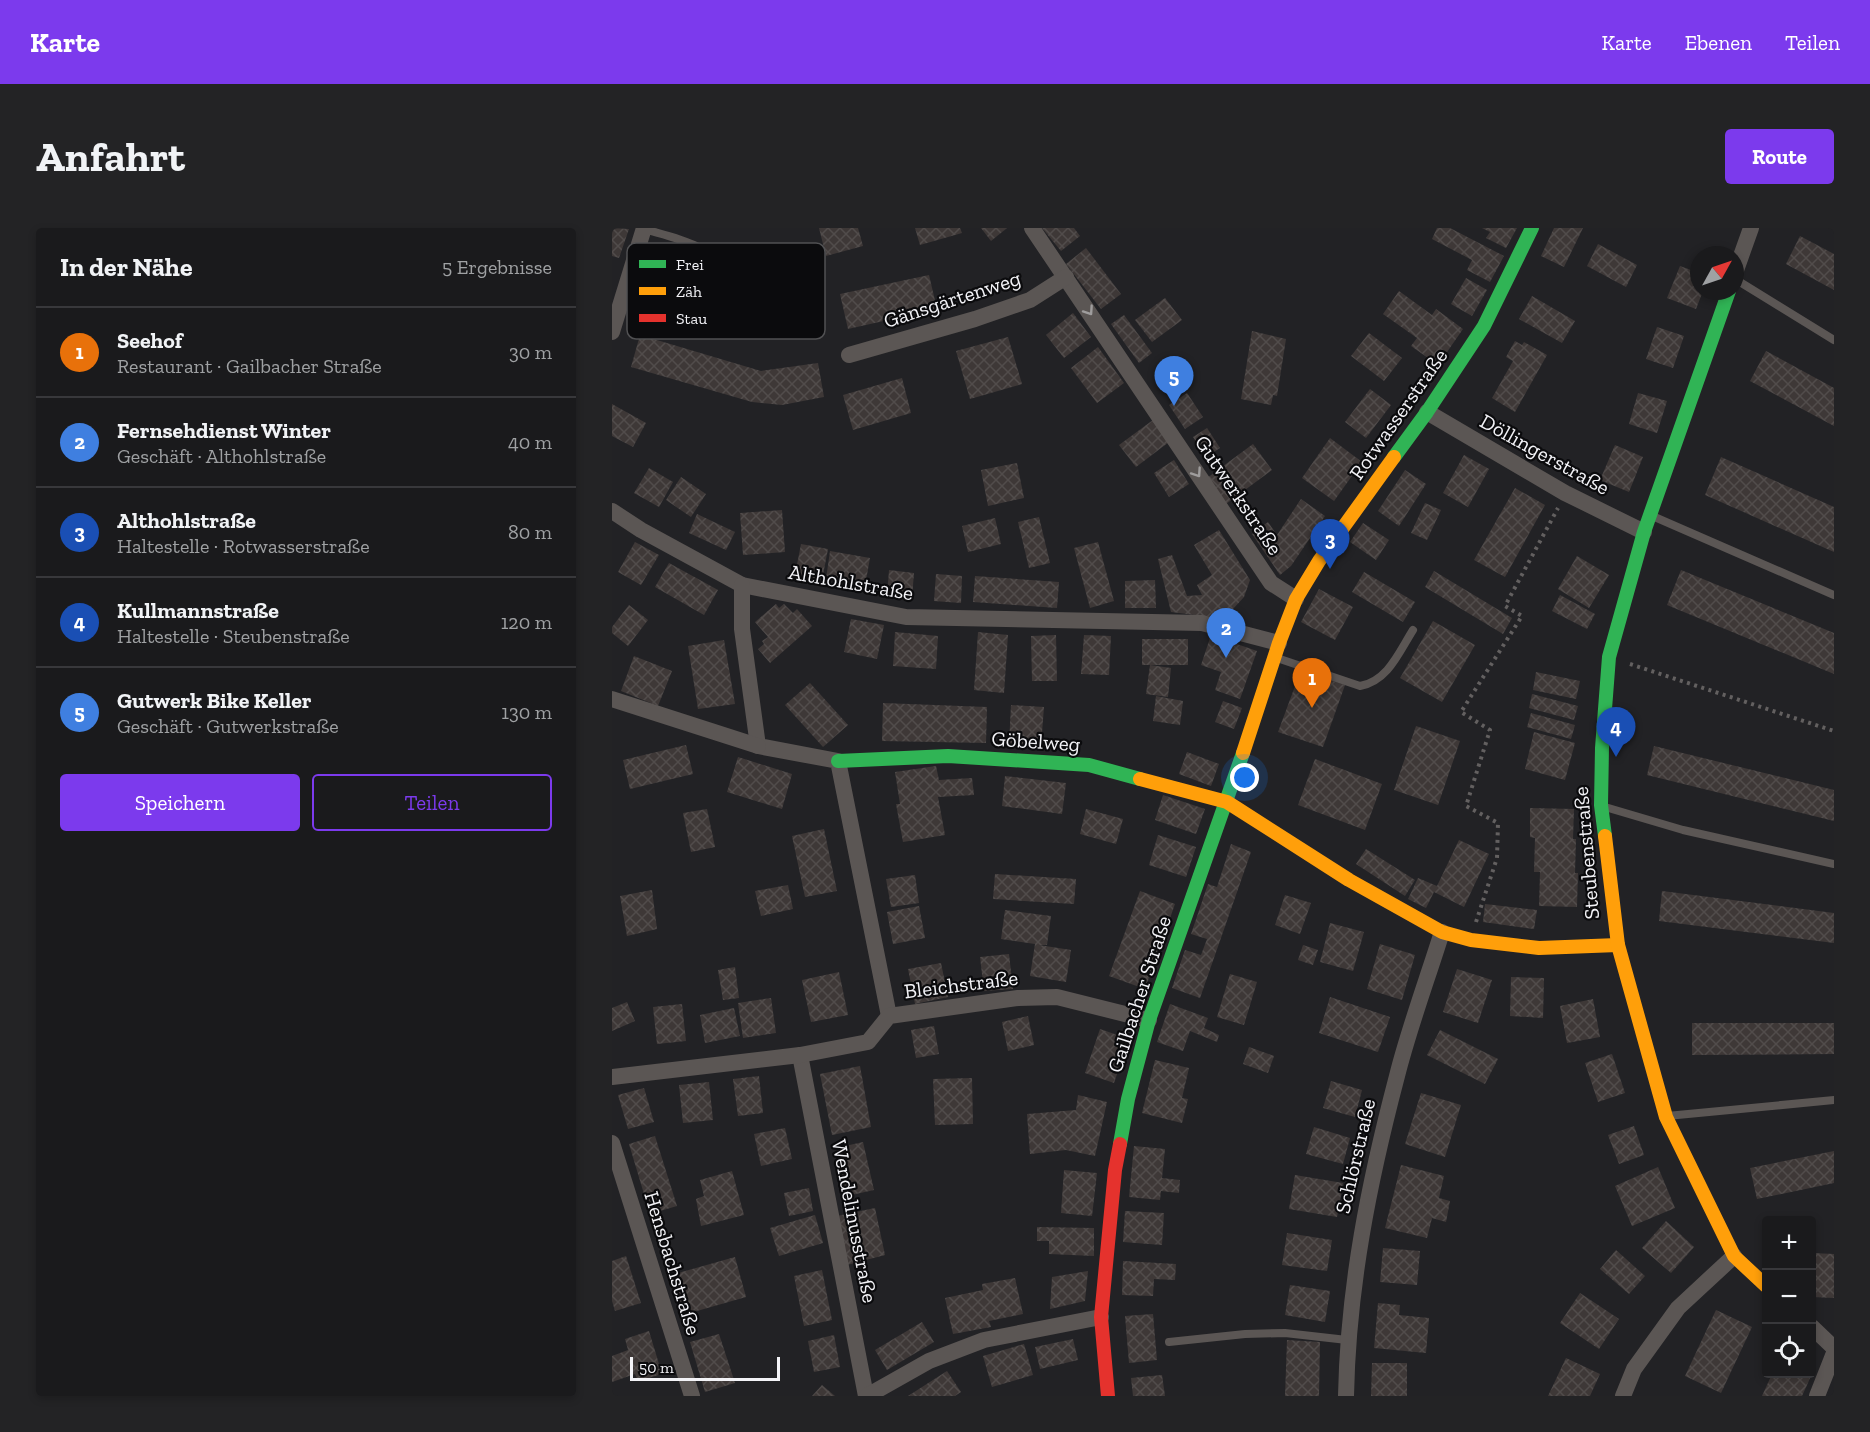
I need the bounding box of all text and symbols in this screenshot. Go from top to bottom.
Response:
text: Karte [30,26,100,59]
text: Karte [1602,30,1652,55]
text: Ebenen [1685,30,1752,55]
text: Teilen [1785,30,1840,55]
button: Route [1725,129,1834,184]
text: Anfahrt [36,131,185,182]
legend [627,243,825,339]
north arrow [1690,246,1744,300]
text: In der Nähe [60,251,192,283]
text: 5 Ergebnisse [442,255,552,279]
text: Frei [676,255,704,274]
street label: Gänsgärtenweg [880,265,1024,333]
text: Zäh [676,282,702,301]
one-way arrow [1082,304,1093,315]
text: Stau [676,309,707,328]
text: Seehof [117,327,182,354]
text: 1 [75,340,84,364]
text: 30 m [509,340,552,364]
street label: Rotwasserstraße [1344,344,1453,484]
text: Restaurant · Gailbacher Straße [117,354,382,378]
pin: 5 [1154,356,1194,406]
street label: Döllingerstraße [1476,408,1614,500]
text: Fernsehdienst Winter [117,417,331,444]
text: 2 [74,430,85,454]
text: 40 m [508,430,552,454]
street label: Gutwerkstraße [1190,430,1288,560]
text: Geschäft · Althohlstraße [117,444,326,468]
one-way arrow [1190,467,1202,477]
text: Althohlstraße [117,507,256,534]
text: 3 [74,520,85,544]
text: 80 m [508,520,552,544]
pin: 3 [1310,520,1350,569]
text: Haltestelle · Rotwasserstraße [117,534,370,558]
street label: Althohlstraße [787,559,916,605]
text: Kullmannstraße [117,597,279,624]
pin: 2 [1206,608,1246,658]
text: 4 [74,610,85,634]
text: 120 m [501,610,552,634]
text: Haltestelle · Steubenstraße [117,624,350,648]
pin: 1 [1292,658,1332,708]
text: Gutwerk Bike Keller [117,687,312,714]
text: 5 [74,700,85,724]
text: 130 m [501,700,552,724]
pin: 4 [1596,708,1636,757]
text: Geschäft · Gutwerkstraße [117,714,339,738]
street label: Göbelweg [991,725,1082,757]
your location [1230,763,1259,792]
button: Speichern [60,774,300,831]
button: Teilen [312,774,552,831]
street label: Steubenstraße [1568,785,1604,920]
street label: Gailbacher Straße [1102,912,1176,1076]
street label: Bleichstraße [902,965,1020,1003]
street label: Schlörstraße [1330,1096,1380,1216]
street label: Wendelinusstraße [827,1137,883,1305]
street label: Hensbachstraße [639,1188,707,1338]
map controls [1762,1216,1816,1378]
button: + [1762,1216,1816,1270]
button: − [1762,1270,1816,1324]
button: locate [1762,1324,1816,1378]
scale bar [630,1354,780,1382]
text: 50 m [639,1358,674,1377]

